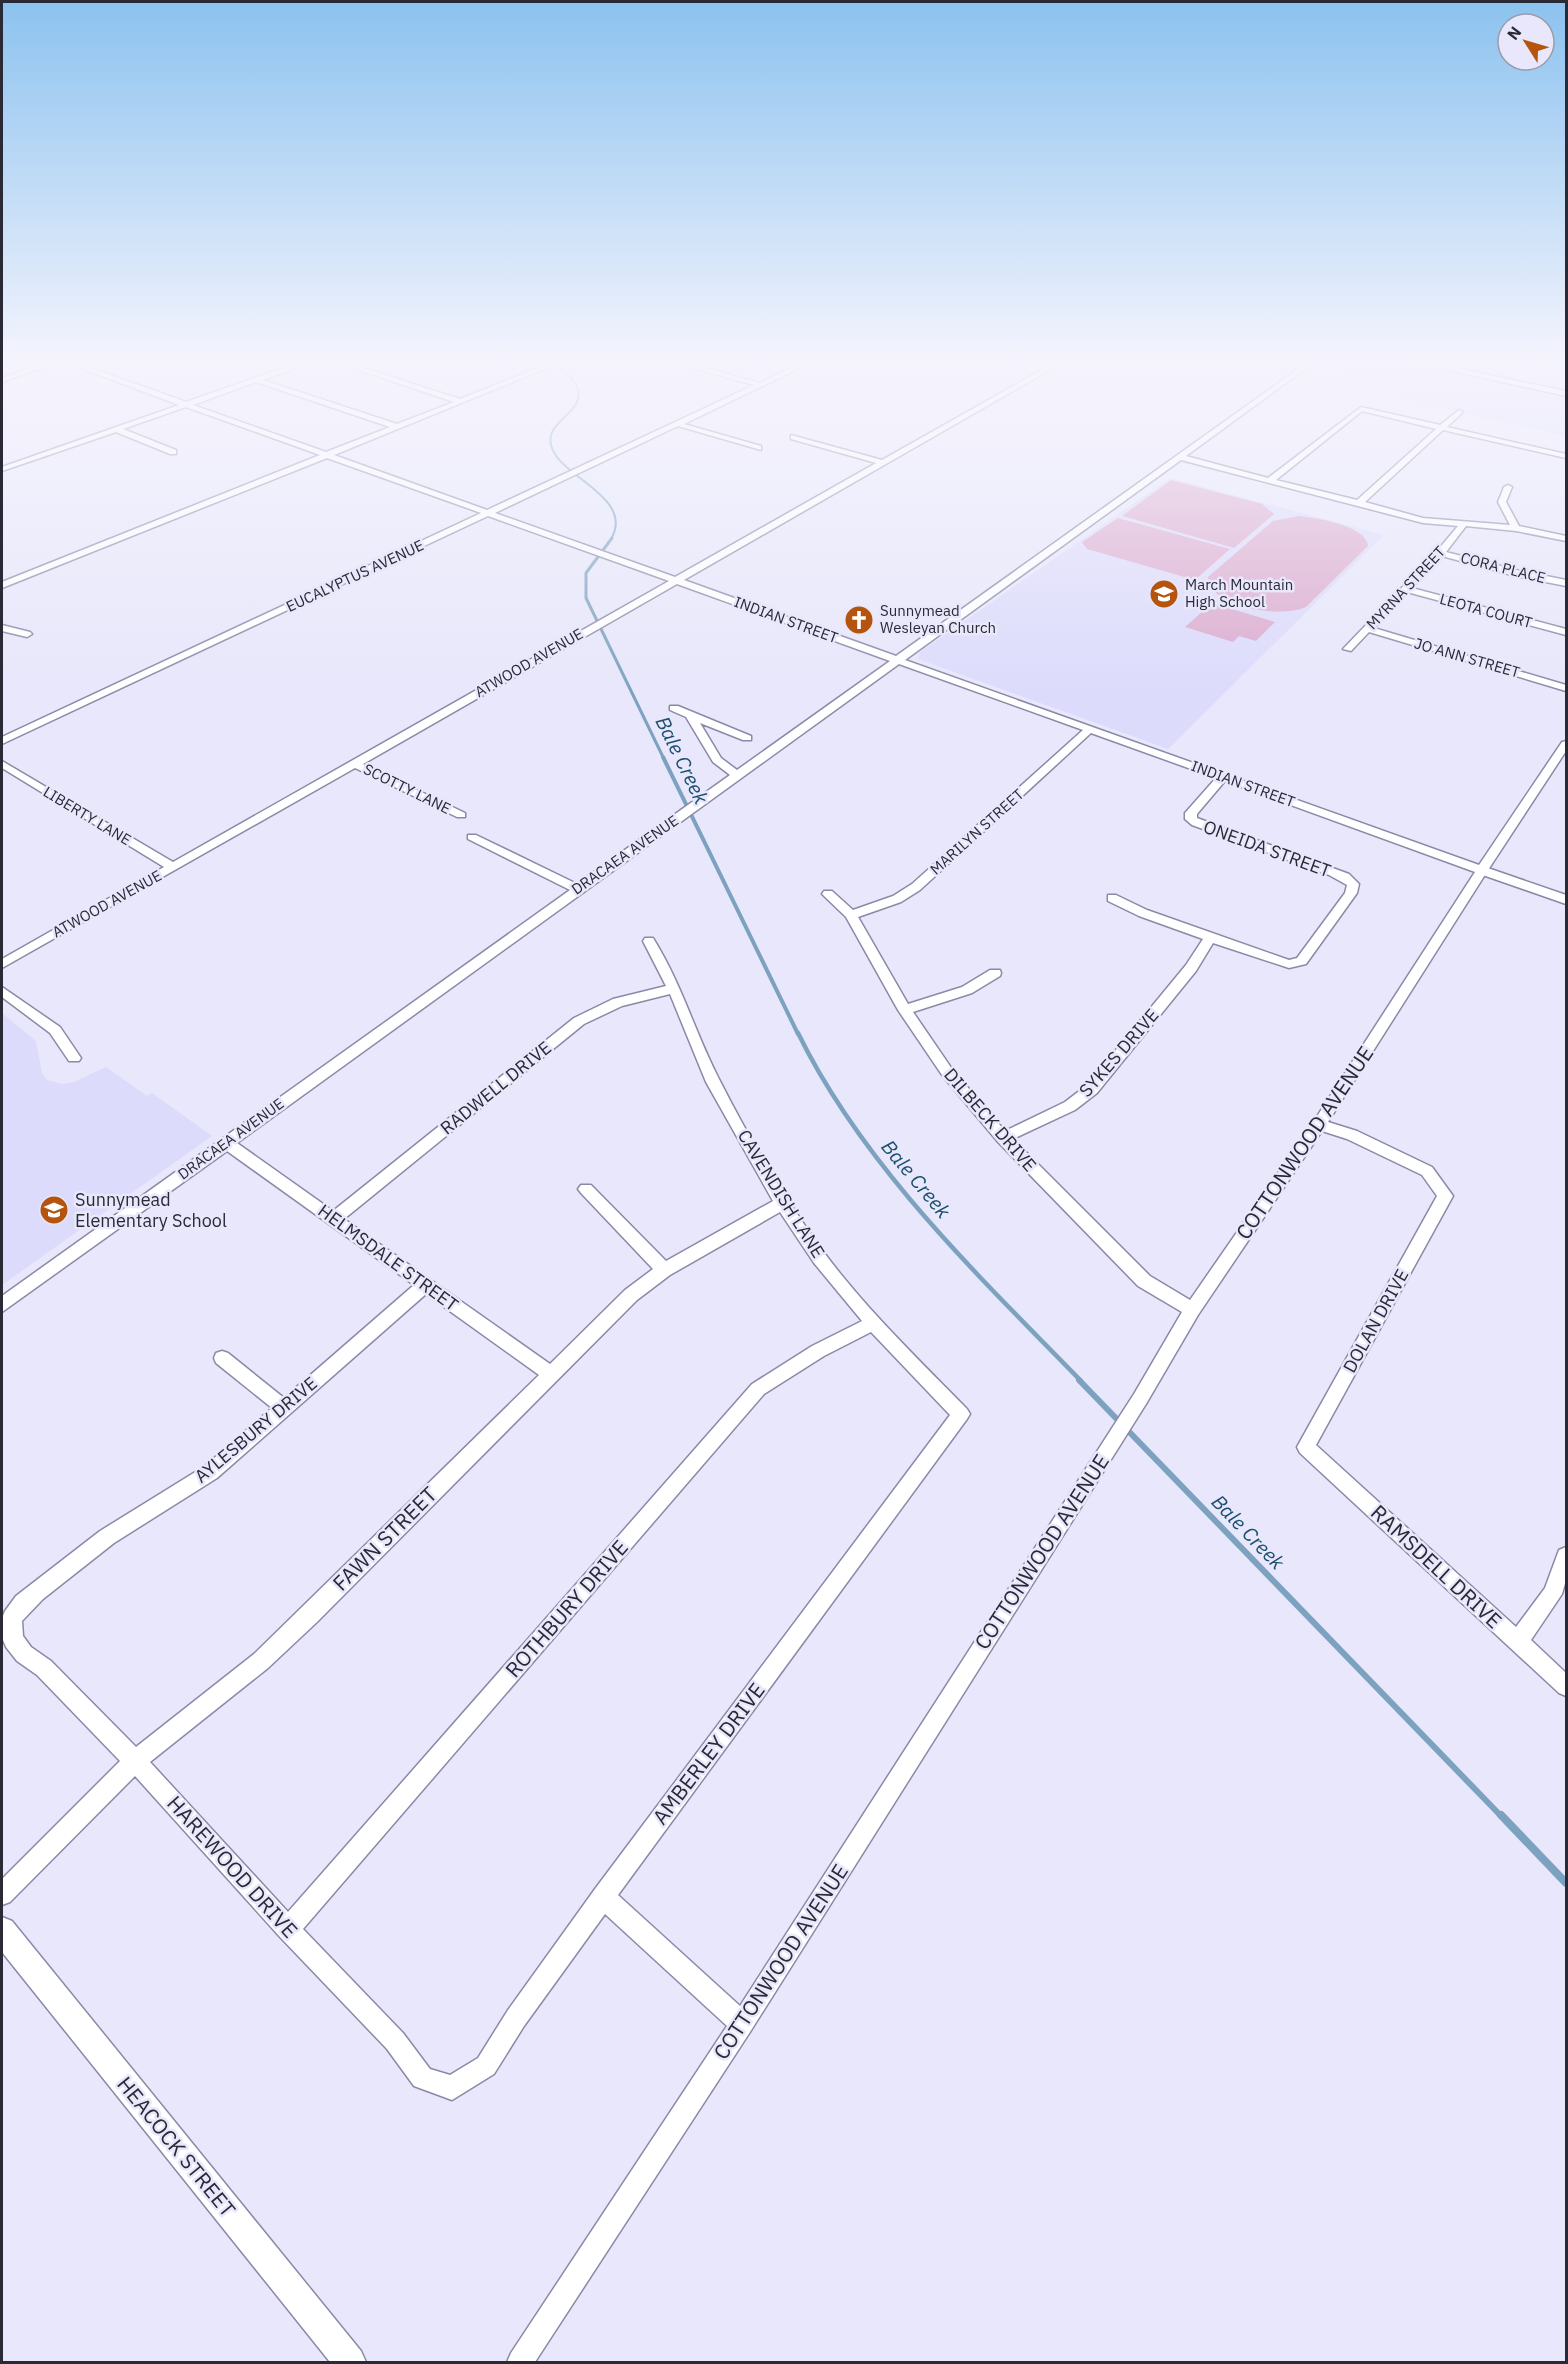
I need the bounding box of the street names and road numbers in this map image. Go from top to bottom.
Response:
street label: EUCALYPTUS AVENUE [283,535,427,616]
street label: MYRNA STREET [1362,542,1449,633]
street label: CORA PLACE [1459,548,1548,587]
street label: LEOTA COURT [1438,589,1535,632]
street label: INDIAN STREET [732,592,841,647]
street label: ATWOOD AVENUE [471,624,586,701]
street label: JO ANN STREET [1412,633,1523,682]
street label: INDIAN STREET [1189,756,1298,811]
street label: SCOTTY LANE [360,759,454,818]
street label: LIBERTY LANE [40,782,135,849]
street label: MARILYN STREET [926,784,1028,879]
street label: DRACAEA AVENUE [568,811,682,899]
street label: ONEIDA STREET [1200,815,1334,882]
street label: ATWOOD AVENUE [49,866,165,941]
street label: SYKES DRIVE [1074,1004,1163,1102]
street label: RADWELL DRIVE [436,1036,556,1139]
street label: COTTONWOOD AVENUE [1229,1040,1379,1245]
street label: DILBECK DRIVE [939,1063,1042,1176]
street label: DRACAEA AVENUE [174,1094,287,1183]
street label: CAVENDISH LANE [733,1125,830,1262]
street label: HELMSDALE STREET [314,1199,463,1316]
street label: DOLAN DRIVE [1338,1265,1413,1377]
street label: AYLESBURY DRIVE [190,1372,322,1488]
street label: COTTONWOOD AVENUE [967,1448,1115,1654]
street label: FAWN STREET [326,1480,442,1596]
street label: RAMSDELL DRIVE [1365,1498,1508,1634]
street label: ROTHBURY DRIVE [499,1534,634,1683]
street label: AMBERLEY DRIVE [646,1677,771,1830]
street label: HAREWOOD DRIVE [161,1789,304,1943]
street label: COTTONWOOD AVENUE [706,1858,854,2064]
street label: HEACOCK STREET [111,2070,242,2222]

